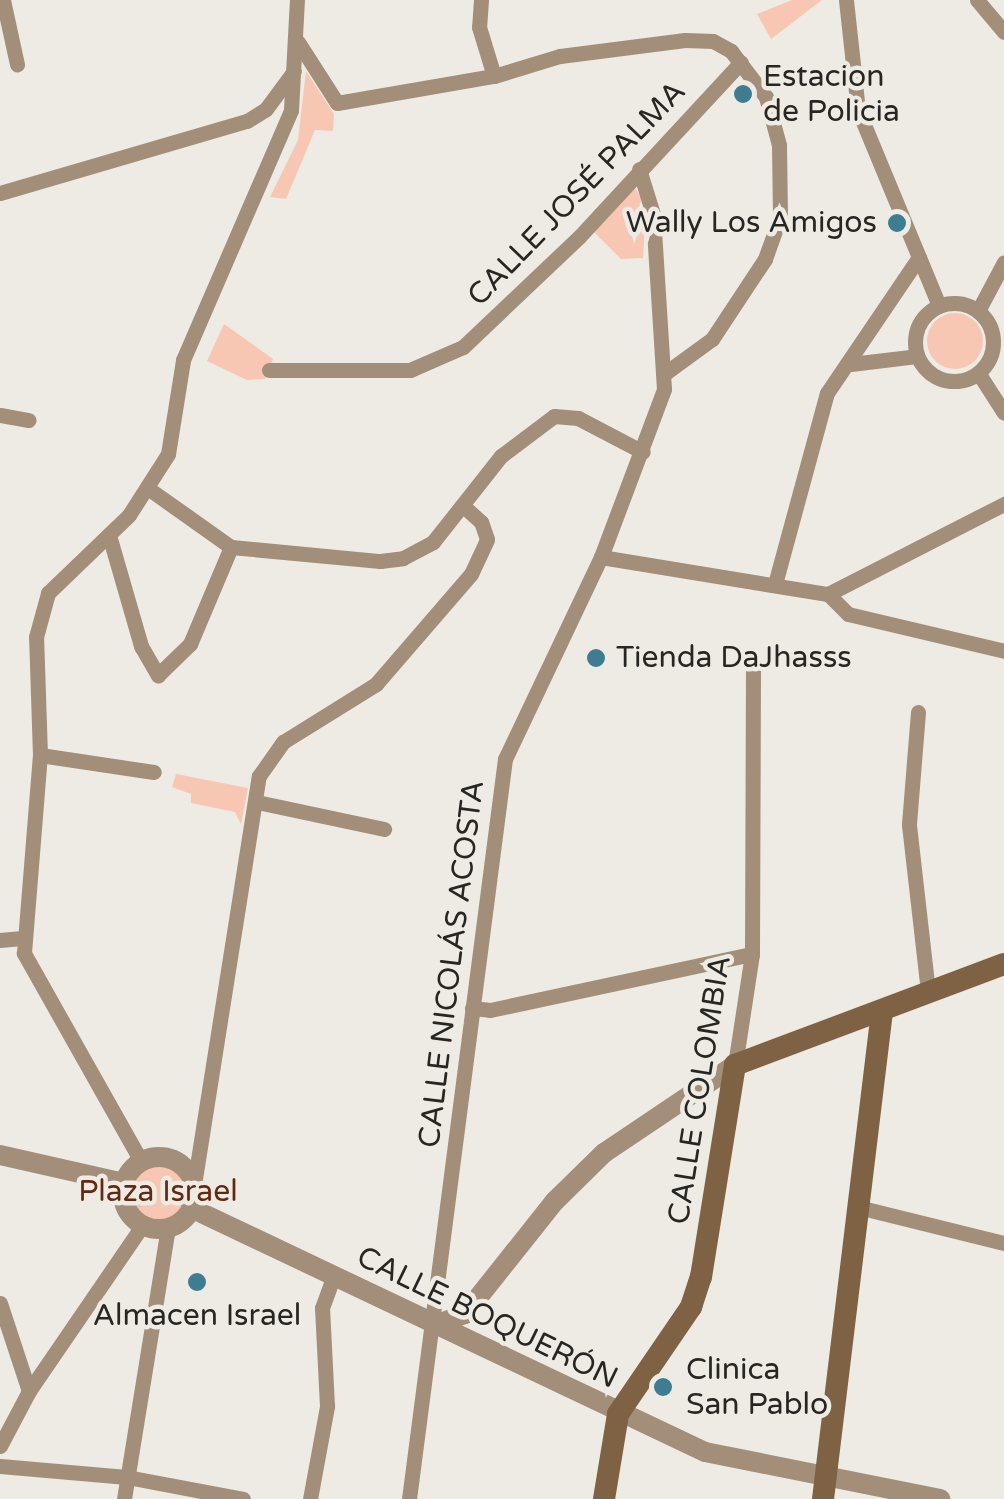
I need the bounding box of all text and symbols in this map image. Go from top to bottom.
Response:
place label: Estacion de Policia [763,59,900,130]
street label: CALLE JOSÉ PALMA [460,74,694,314]
marker: Estacion de Policia [732,83,754,105]
place label: Wally Los Amigos [626,205,877,241]
marker: Wally Los Amigos [886,212,908,234]
place label: Tienda DaJhasss [616,640,852,676]
marker: Tienda DaJhasss [585,647,607,669]
street label: CALLE NICOLÁS ACOSTA [412,778,492,1150]
street label: CALLE COLOMBIA [661,953,739,1227]
park label: Plaza Israel [78,1174,238,1210]
street label: CALLE BOQUERÓN [351,1239,623,1397]
marker: Almacen Israel [186,1271,208,1293]
place label: Almacen Israel [93,1298,301,1334]
place label: Clinica San Pablo [686,1352,828,1422]
marker: Clinica San Pablo [650,1374,676,1400]

